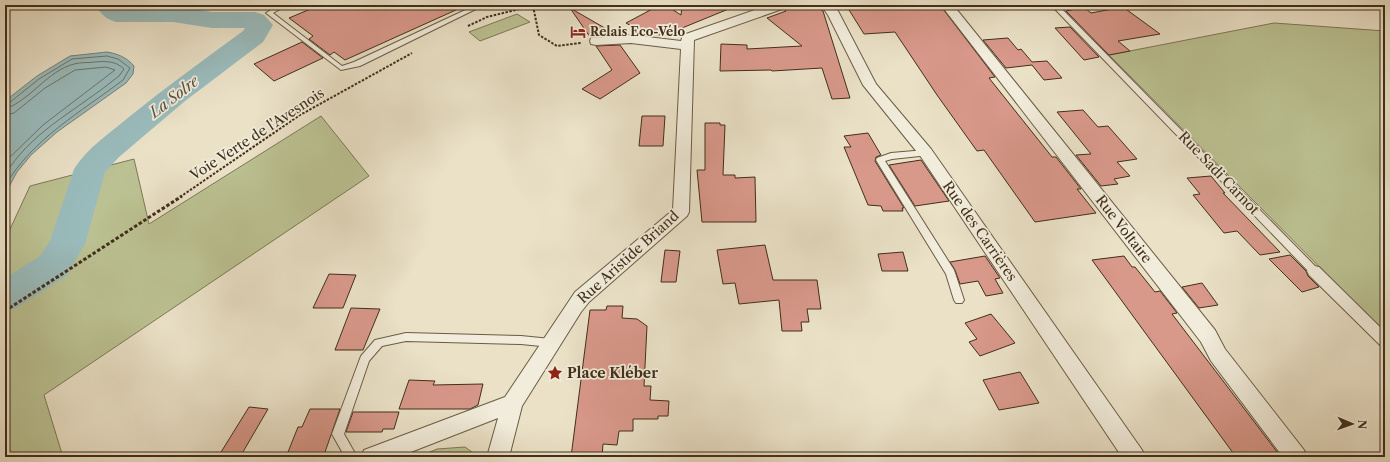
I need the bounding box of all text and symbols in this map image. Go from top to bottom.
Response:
hotel icon: Relais Eco-Vélo [569,23,587,41]
place label: Relais Eco-Vélo [590,24,685,39]
water label: La Solre [145,71,203,122]
street label: Voie Verte de l'Avesnois [186,84,328,185]
street label: Rue Sadi Carnot [1175,128,1263,218]
street label: Rue des Carrières [939,177,1021,285]
street label: Rue Voltaire [1092,191,1156,267]
street label: Rue Aristide Briand [574,206,683,307]
place icon: Place Kléber [546,364,564,382]
place label: Place Kléber [567,364,658,382]
north arrow [1332,404,1372,444]
text: N [1355,419,1369,430]

